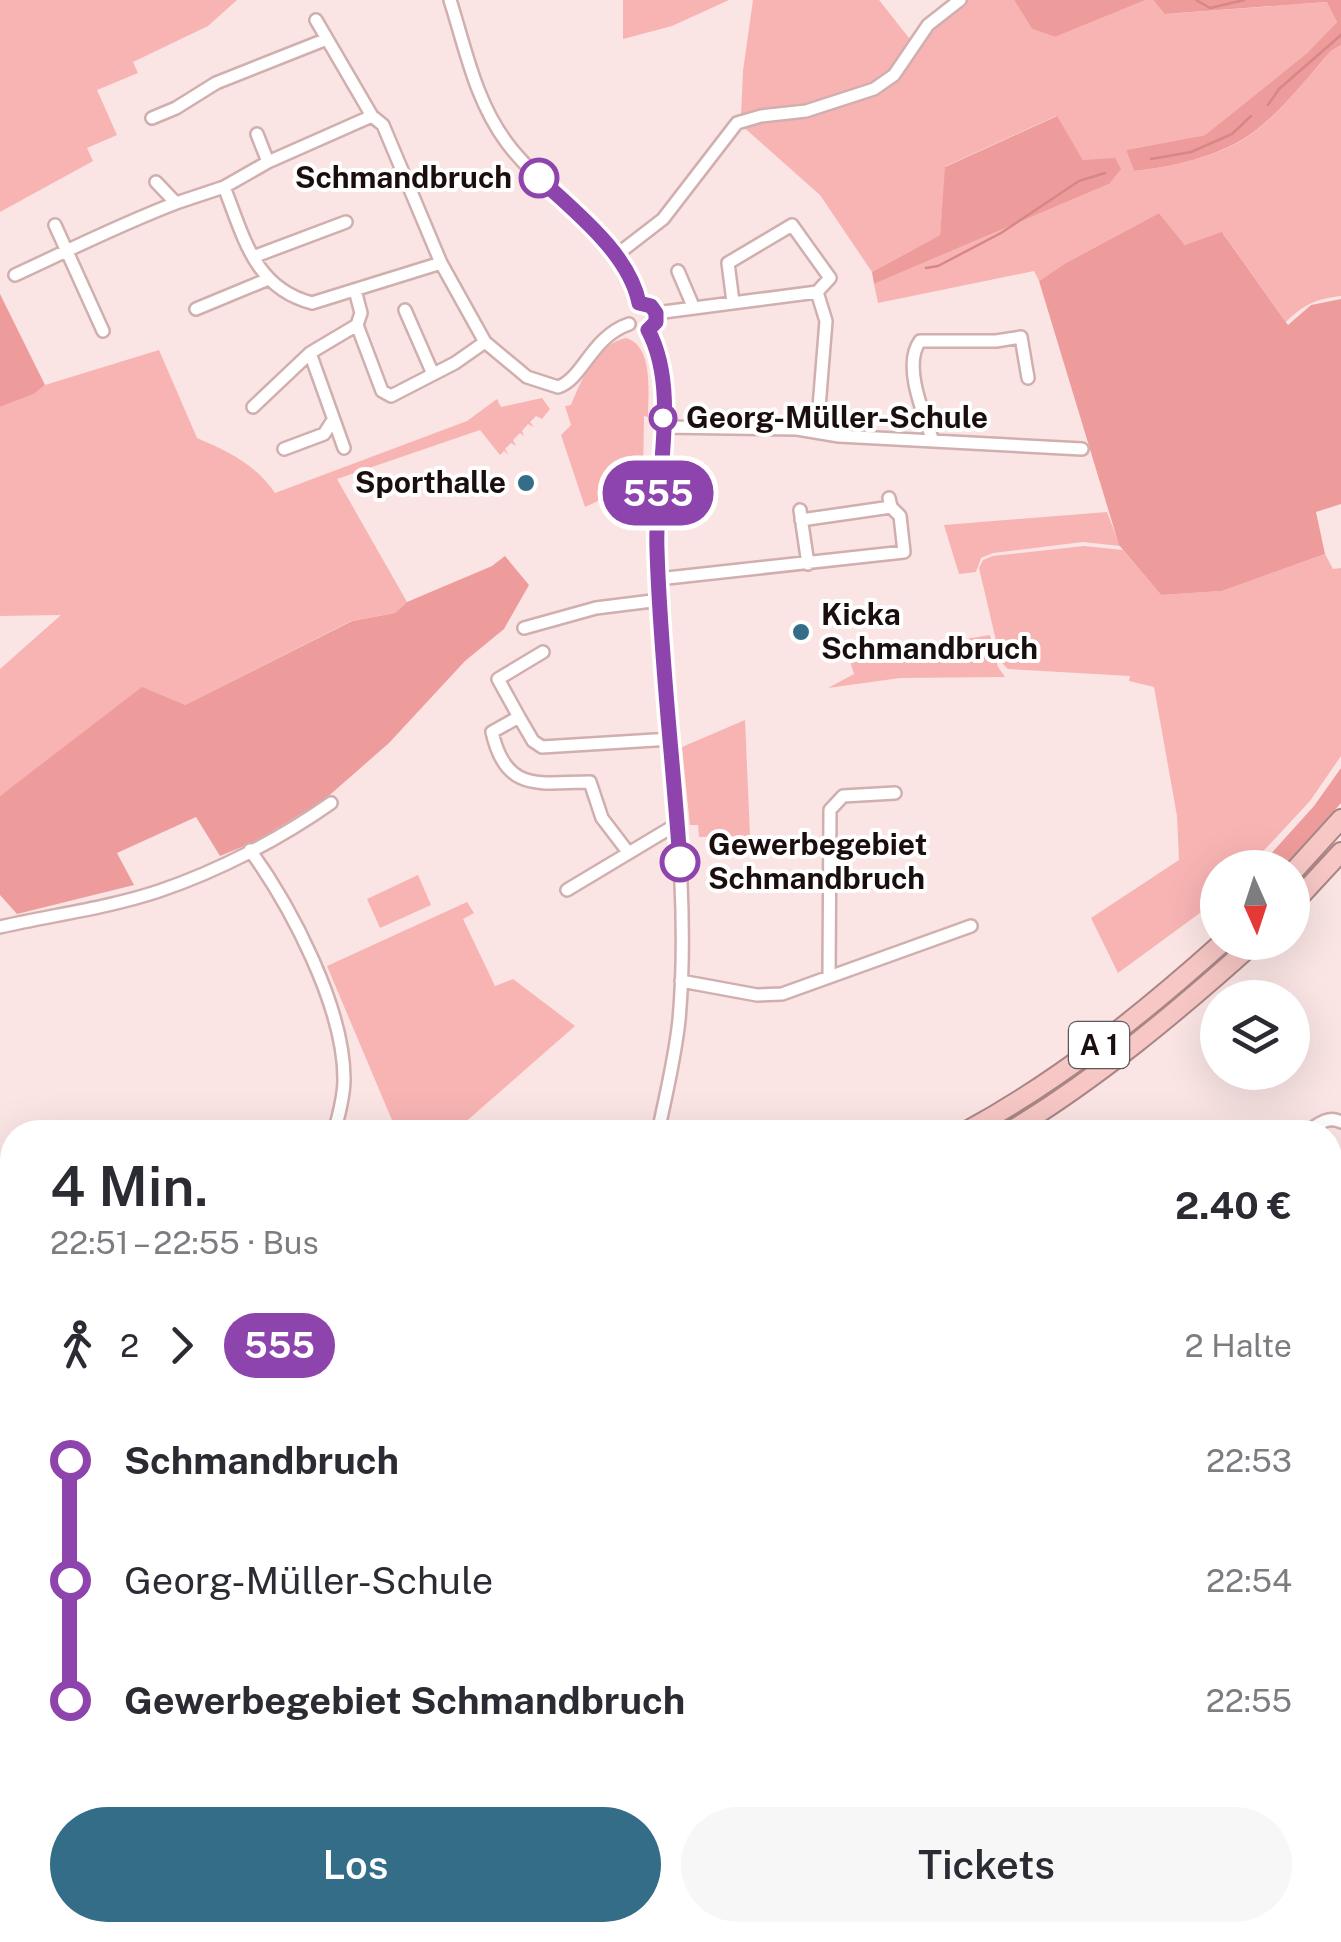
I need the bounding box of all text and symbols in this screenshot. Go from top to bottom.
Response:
place label: Schmandbruch [295,159,512,195]
marker: Schmandbruch [520,159,558,197]
place label: Georg-Müller-Schule [686,399,988,435]
marker: Georg-Müller-Schule [650,405,676,431]
line badge: 555 [600,460,716,526]
place label: Sporthalle [355,464,506,500]
marker: Sporthalle [515,472,537,494]
text: 555 [623,473,693,514]
place label: Kicka Schmandbruch [821,596,1038,666]
marker: Kicka Schmandbruch [790,621,812,643]
place label: Gewerbegebiet Schmandbruch [708,826,927,896]
marker: Gewerbegebiet Schmandbruch [661,843,699,881]
north arrow [1200,850,1310,960]
map controls [1200,850,1310,1090]
button: layers [1200,980,1310,1090]
road number: A 1 [1069,1022,1129,1068]
text: 4 Min. [50,1154,208,1218]
text: 2.40 € [1175,1183,1292,1228]
text: 22:51 – 22:55 · Bus [50,1224,319,1261]
icon: walk [50,1318,105,1373]
icon: forward [154,1318,209,1373]
text: 555 [244,1325,315,1366]
text: 2 [120,1327,139,1364]
text: 2 Halte [1184,1327,1292,1364]
text: Schmandbruch [124,1438,399,1483]
text: 22:53 [1206,1442,1292,1479]
text: Georg-Müller-Schule [124,1558,493,1603]
text: 22:54 [1206,1562,1292,1599]
text: Gewerbegebiet Schmandbruch [124,1678,685,1723]
text: 22:55 [1206,1682,1292,1719]
button: Los [50,1807,661,1922]
button: Tickets [681,1807,1292,1922]

